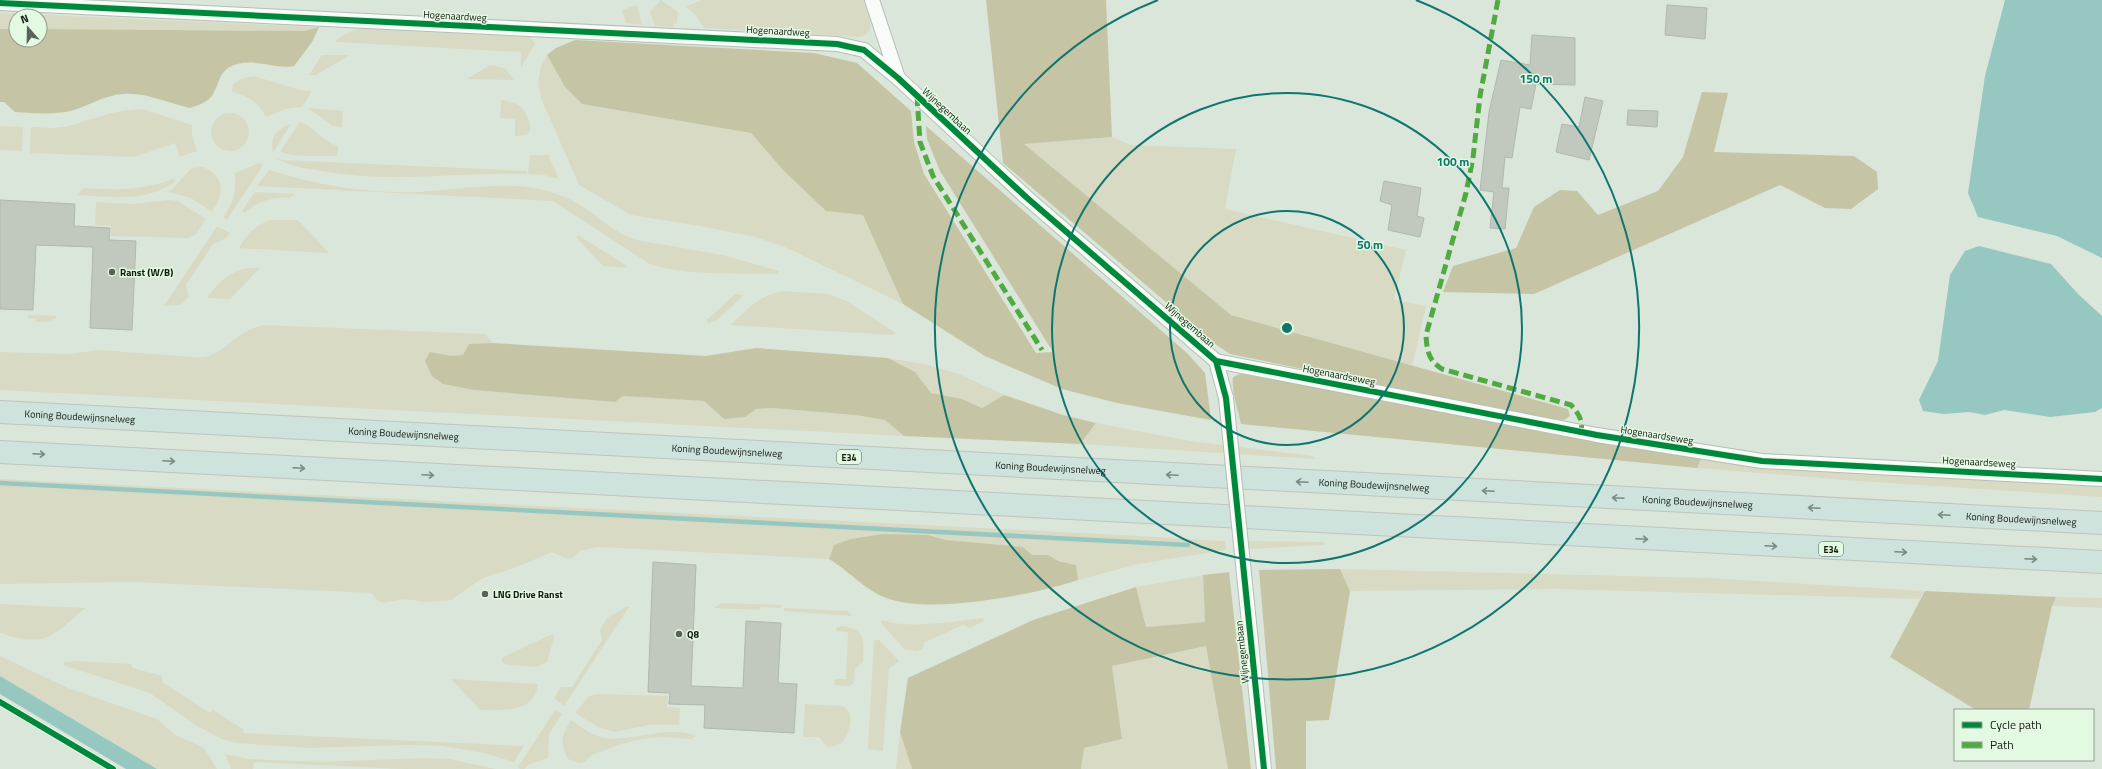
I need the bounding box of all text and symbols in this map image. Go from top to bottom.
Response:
street label: Hogenaardweg [423,7,487,25]
north arrow [8,8,48,48]
text: N [18,10,31,27]
street label: Hogenaardweg [746,22,810,40]
text: 150 m [1520,69,1552,88]
street label: Wijnegembaan [919,84,975,138]
text: 100 m [1437,152,1469,171]
text: 50 m [1357,235,1383,254]
place label: Ranst (W/B) [120,265,173,280]
marker: Ranst (W/B) [107,267,117,277]
street label: Wijnegembaan [1161,299,1219,351]
centre of rings [1280,321,1294,335]
street label: Hogenaardseweg [1301,361,1377,389]
street label: Koning Boudewijnsnelweg [24,406,136,427]
street label: Hogenaardseweg [1619,422,1695,448]
street label: Koning Boudewijnsnelweg [348,423,459,444]
street label: Koning Boudewijnsnelweg [671,440,783,461]
road number: E34 [837,450,861,464]
one-way arrow [32,451,45,458]
street label: Hogenaardseweg [1942,453,2016,471]
street label: Koning Boudewijnsnelweg [995,457,1106,478]
one-way arrow [162,458,175,465]
one-way arrow [292,465,305,472]
one-way arrow [421,471,434,479]
one-way arrow [1166,471,1179,478]
street label: Koning Boudewijnsnelweg [1318,474,1430,495]
one-way arrow [1296,478,1309,485]
one-way arrow [1482,488,1495,495]
street label: Koning Boudewijnsnelweg [1642,491,1753,512]
one-way arrow [1612,495,1625,502]
one-way arrow [1808,505,1821,512]
street label: Koning Boudewijnsnelweg [1965,508,2077,529]
one-way arrow [1938,511,1951,519]
one-way arrow [1635,535,1648,543]
one-way arrow [1764,542,1777,549]
road number: E34 [1819,542,1843,556]
one-way arrow [1894,548,1907,556]
one-way arrow [2024,555,2037,562]
place label: LNG Drive Ranst [493,587,563,602]
marker: LNG Drive Ranst [480,589,490,599]
street label: Wijnegembaan [1231,620,1253,684]
place label: Q8 [687,627,700,642]
marker: Q8 [674,629,684,639]
legend [1954,709,2094,761]
text: Cycle path [1990,715,2042,734]
text: Path [1990,735,2014,754]

